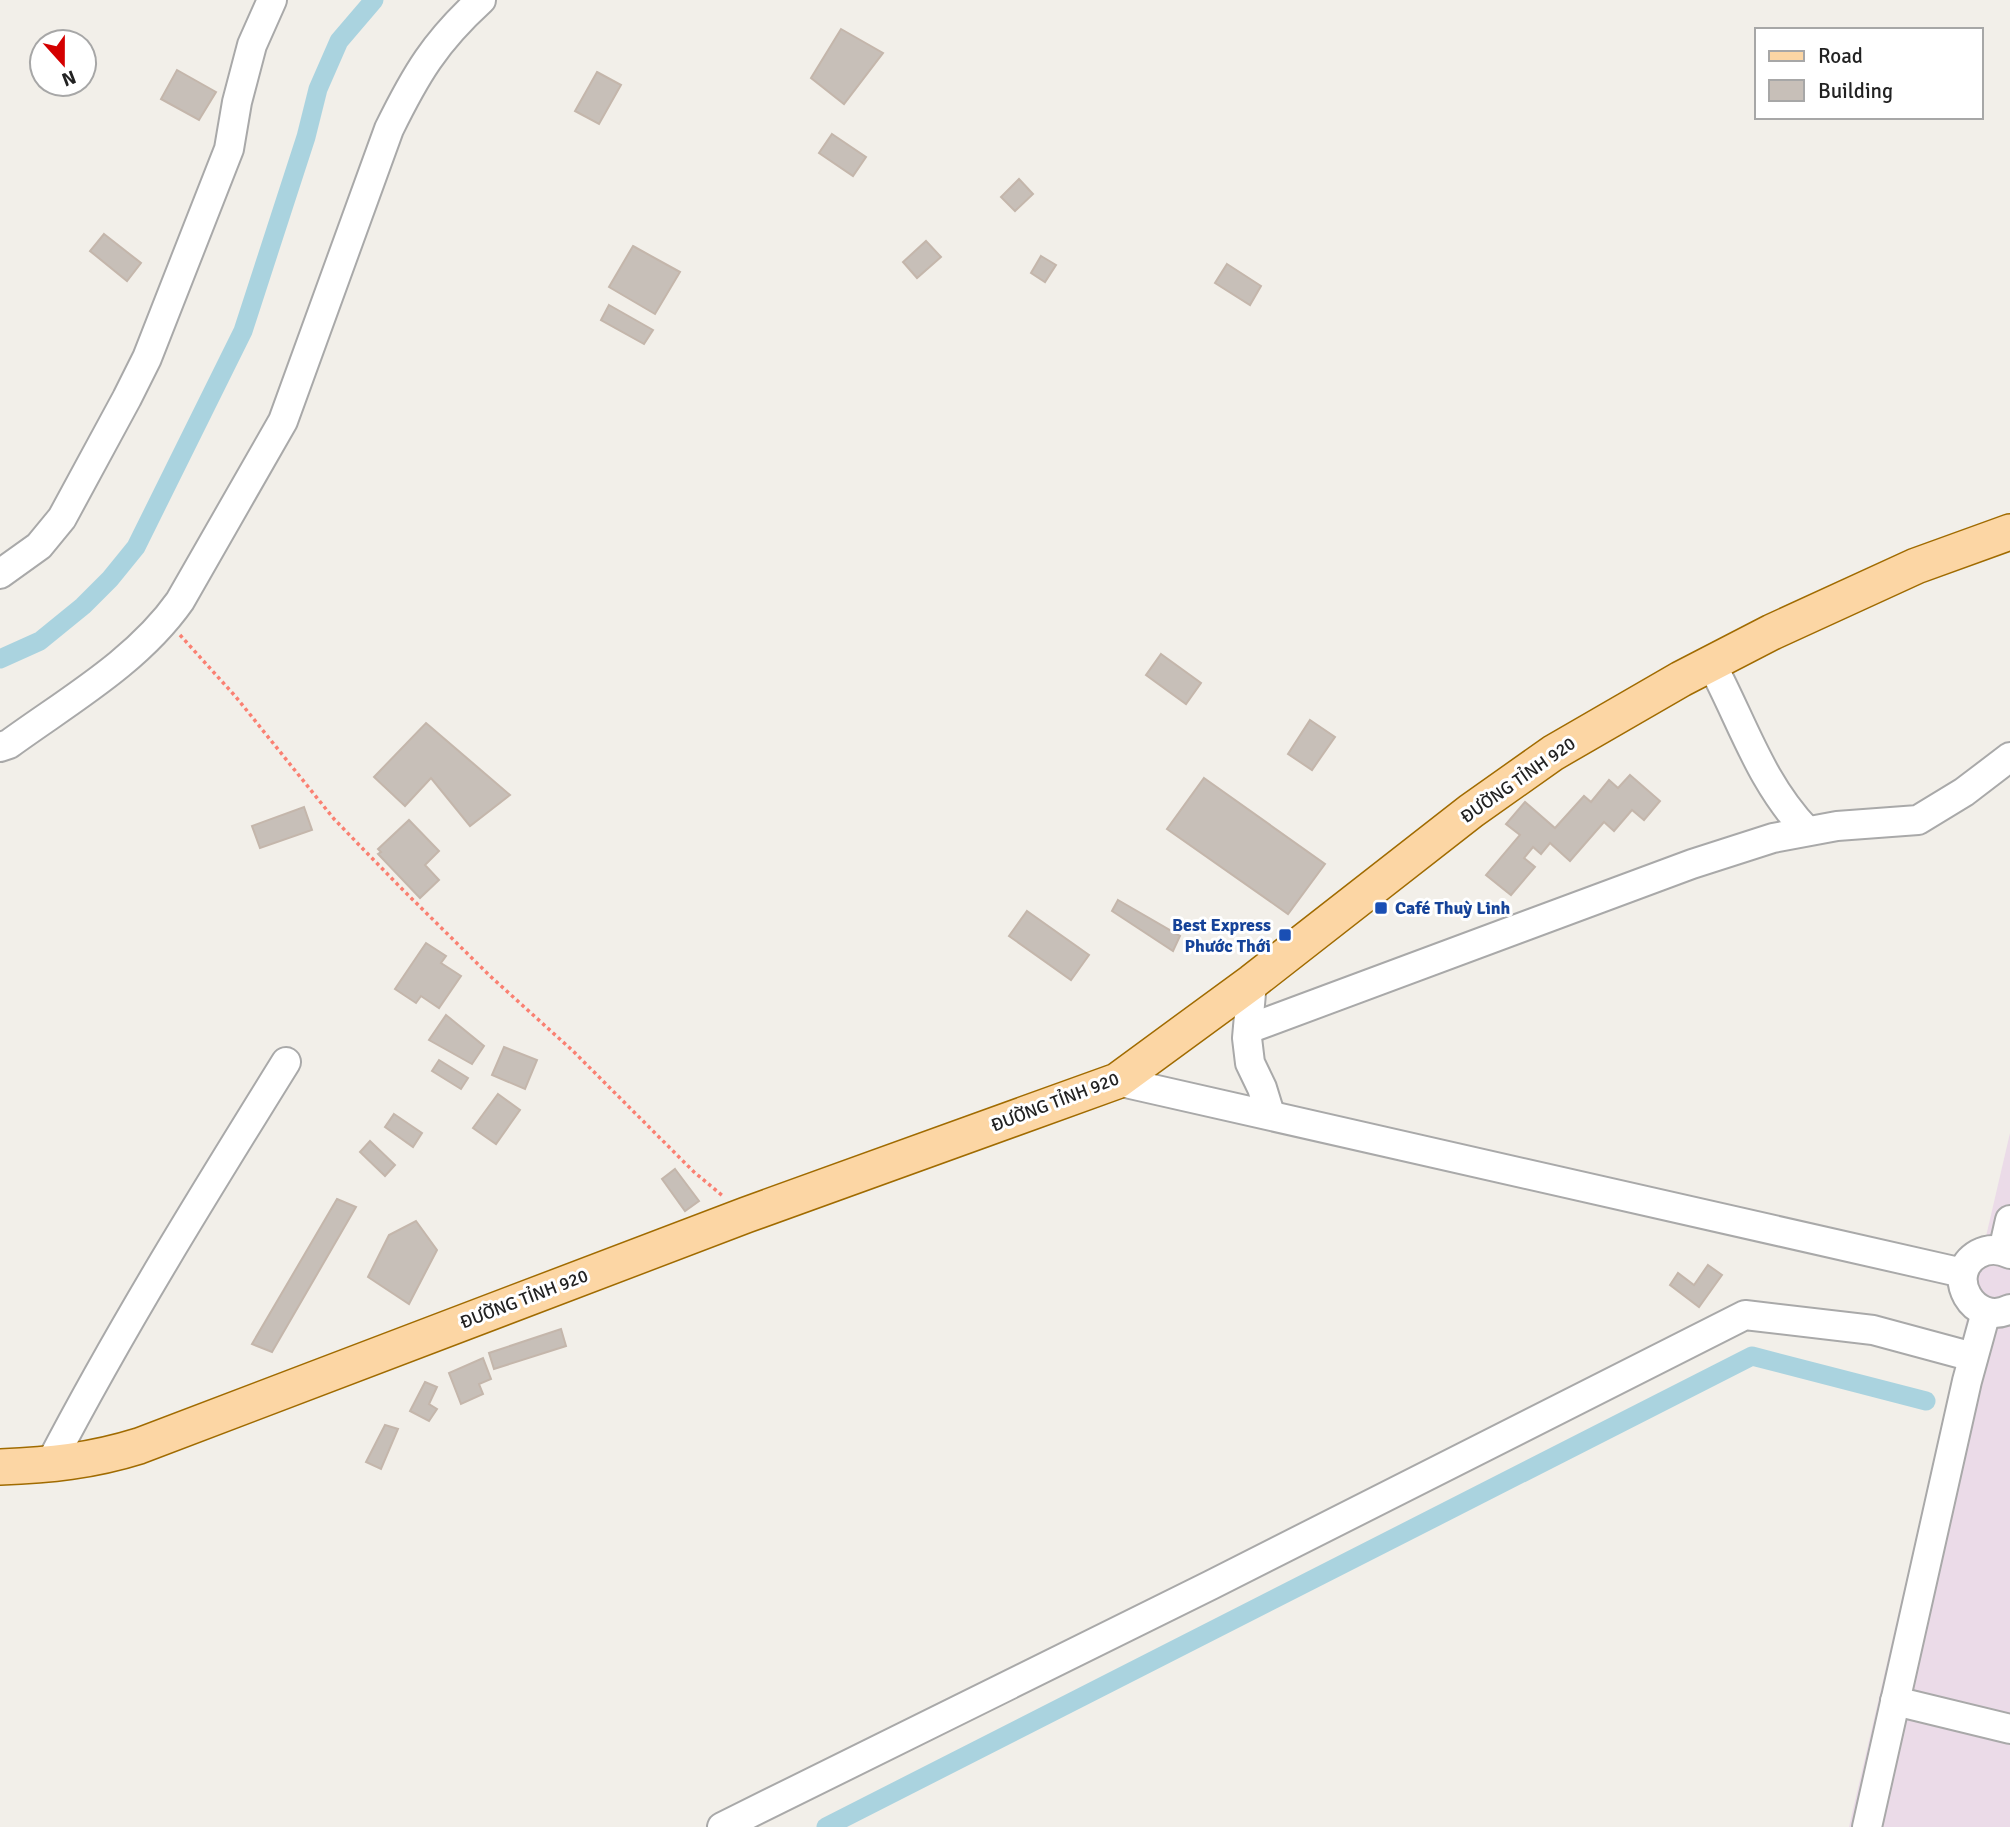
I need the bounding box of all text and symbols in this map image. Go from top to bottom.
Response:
north arrow [28,28,98,98]
legend [1755,28,1982,119]
text: Road [1818,43,1863,69]
text: N [58,64,79,92]
text: Building [1818,78,1893,104]
street label: ĐƯỜNG TỈNH 920 [1456,732,1580,828]
place label: Café Thuỳ Linh [1395,897,1511,919]
marker: Café Thuỳ Linh [1373,900,1389,916]
place label: Best Express Phước Thới [1172,914,1271,957]
marker: Best Express Phước Thới [1277,927,1293,943]
street label: ĐƯỜNG TỈNH 920 [988,1068,1122,1136]
street label: ĐƯỜNG TỈNH 920 [457,1265,591,1333]

